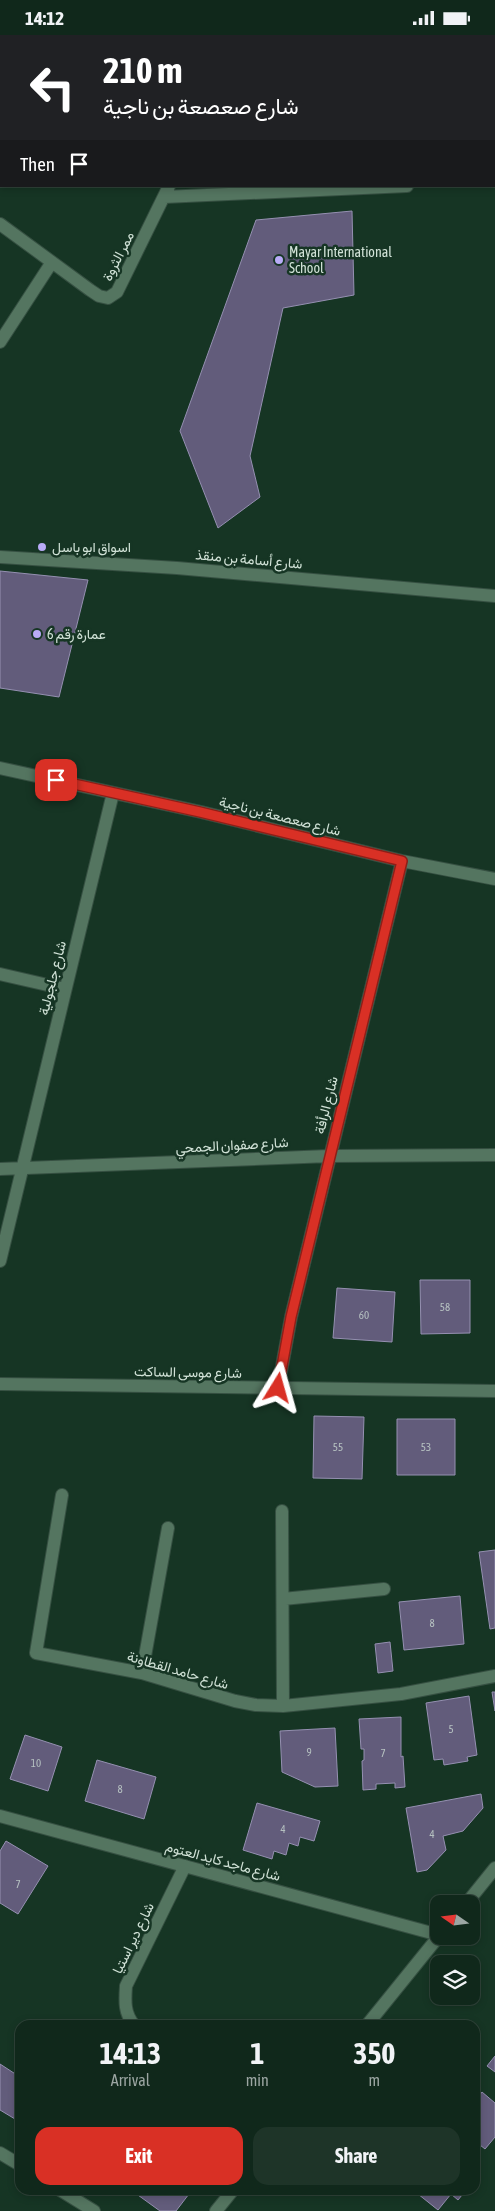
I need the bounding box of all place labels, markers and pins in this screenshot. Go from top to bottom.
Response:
place label: Mayar International School [289,244,392,276]
marker: Mayar International School [273,254,285,266]
place label: اسواق ابو باسل [52,539,131,556]
marker: اسواق ابو باسل [36,541,48,553]
place label: عمارة رقم 6 [47,626,106,643]
marker: عمارة رقم 6 [31,628,43,640]
pin [35,759,77,801]

